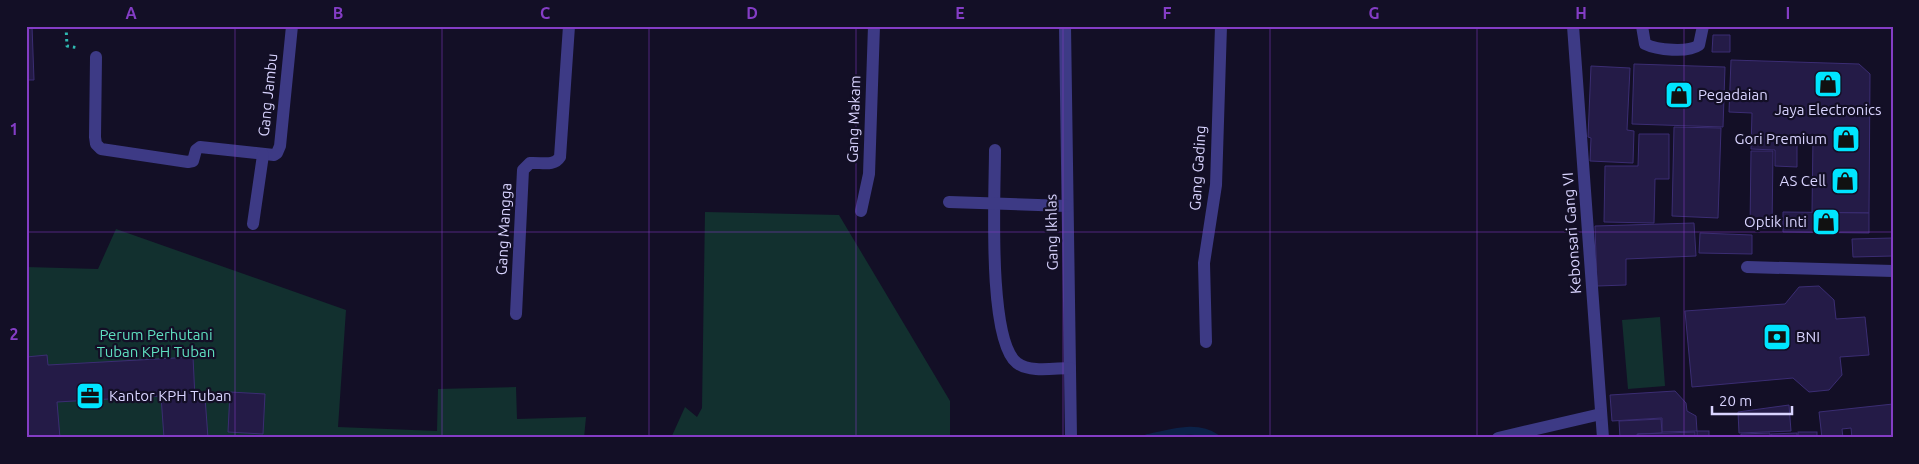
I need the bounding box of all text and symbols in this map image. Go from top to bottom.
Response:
text: A [125,4,137,22]
text: B [333,4,343,22]
text: C [540,4,550,22]
text: D [746,4,758,22]
text: E [955,4,965,22]
text: F [1163,4,1172,22]
text: G [1368,4,1380,22]
text: H [1575,4,1587,22]
text: I [1786,4,1790,22]
street label: Gang Jambu [255,52,280,137]
shop icon: Jaya Electronics [1813,69,1843,99]
street label: Gang Makam [843,75,864,163]
shop icon: Pegadaian [1664,80,1694,110]
place label: Pegadaian [1698,86,1768,103]
place label: Jaya Electronics [1774,101,1882,118]
text: 1 [9,120,19,138]
shop icon: Gori Premium [1831,124,1861,154]
street label: Gang Gading [1186,125,1209,211]
place label: Gori Premium [1734,130,1827,147]
shop icon: AS Cell [1830,166,1860,196]
street label: Kebonsari Gang VI [1559,172,1584,294]
place label: AS Cell [1779,172,1826,189]
street label: Gang Mangga [493,182,514,276]
street label: Gang Ikhlas [1042,194,1061,270]
shop icon: Optik Inti [1811,207,1841,237]
place label: Optik Inti [1744,213,1807,230]
bank icon: BNI [1762,322,1792,352]
text: 2 [9,325,19,343]
park label: Perum Perhutani Tuban KPH Tuban [97,326,215,360]
place label: BNI [1796,328,1820,345]
office icon: Kantor KPH Tuban [75,381,105,411]
scale bar [1712,384,1792,416]
place label: Kantor KPH Tuban [109,387,232,404]
text: 20 m [1719,392,1752,409]

